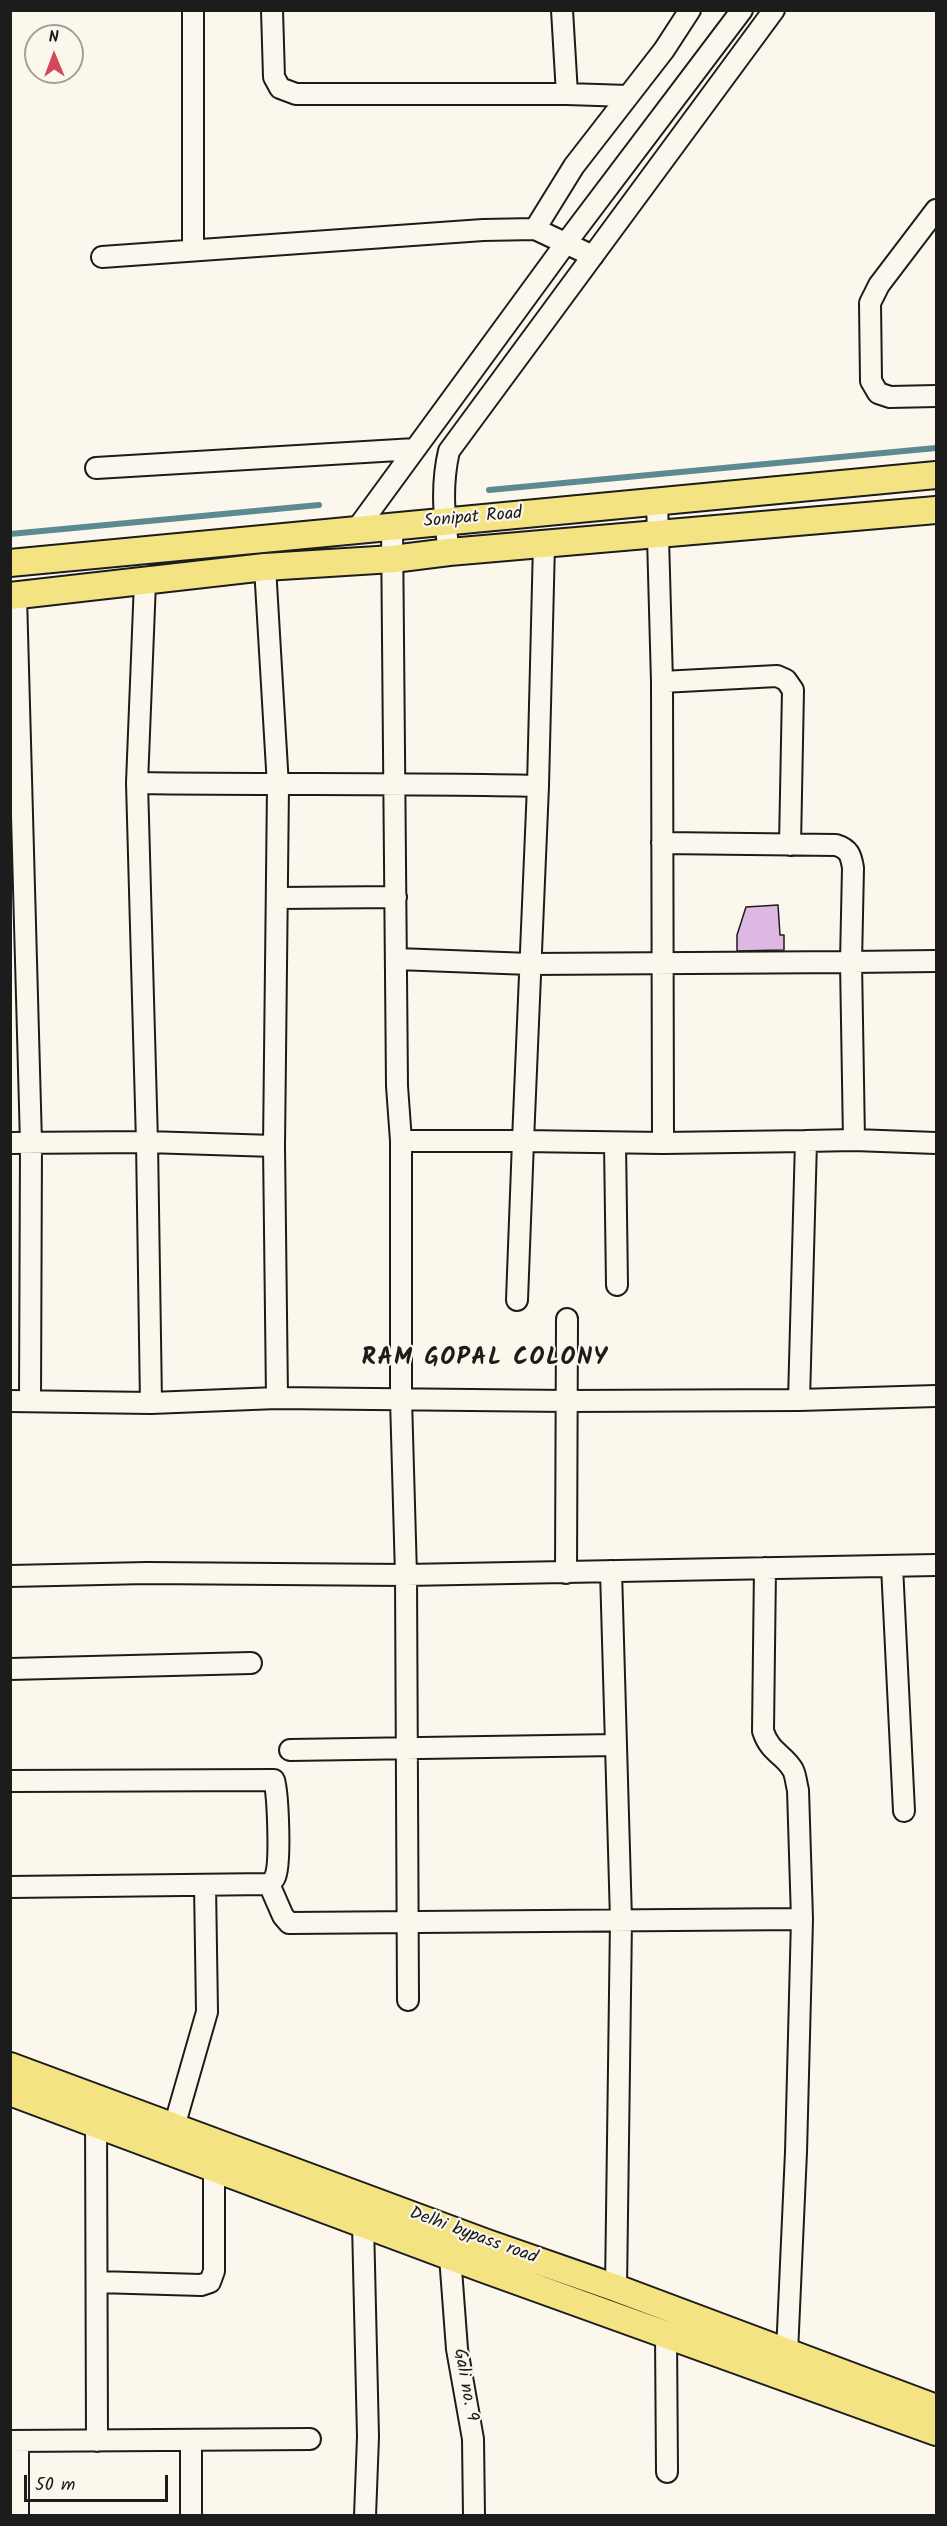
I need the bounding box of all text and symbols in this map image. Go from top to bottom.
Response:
north arrow [24,24,84,84]
text: N [48,25,59,50]
street label: Sonipat Road [423,504,523,534]
district label: RAM GOPAL COLONY [362,1346,608,1374]
street label: Delhi bypass road [406,2204,540,2270]
street label: Gali no. 9 [447,2347,481,2423]
scale bar [27,2463,171,2501]
text: 50 m [35,2471,75,2500]

